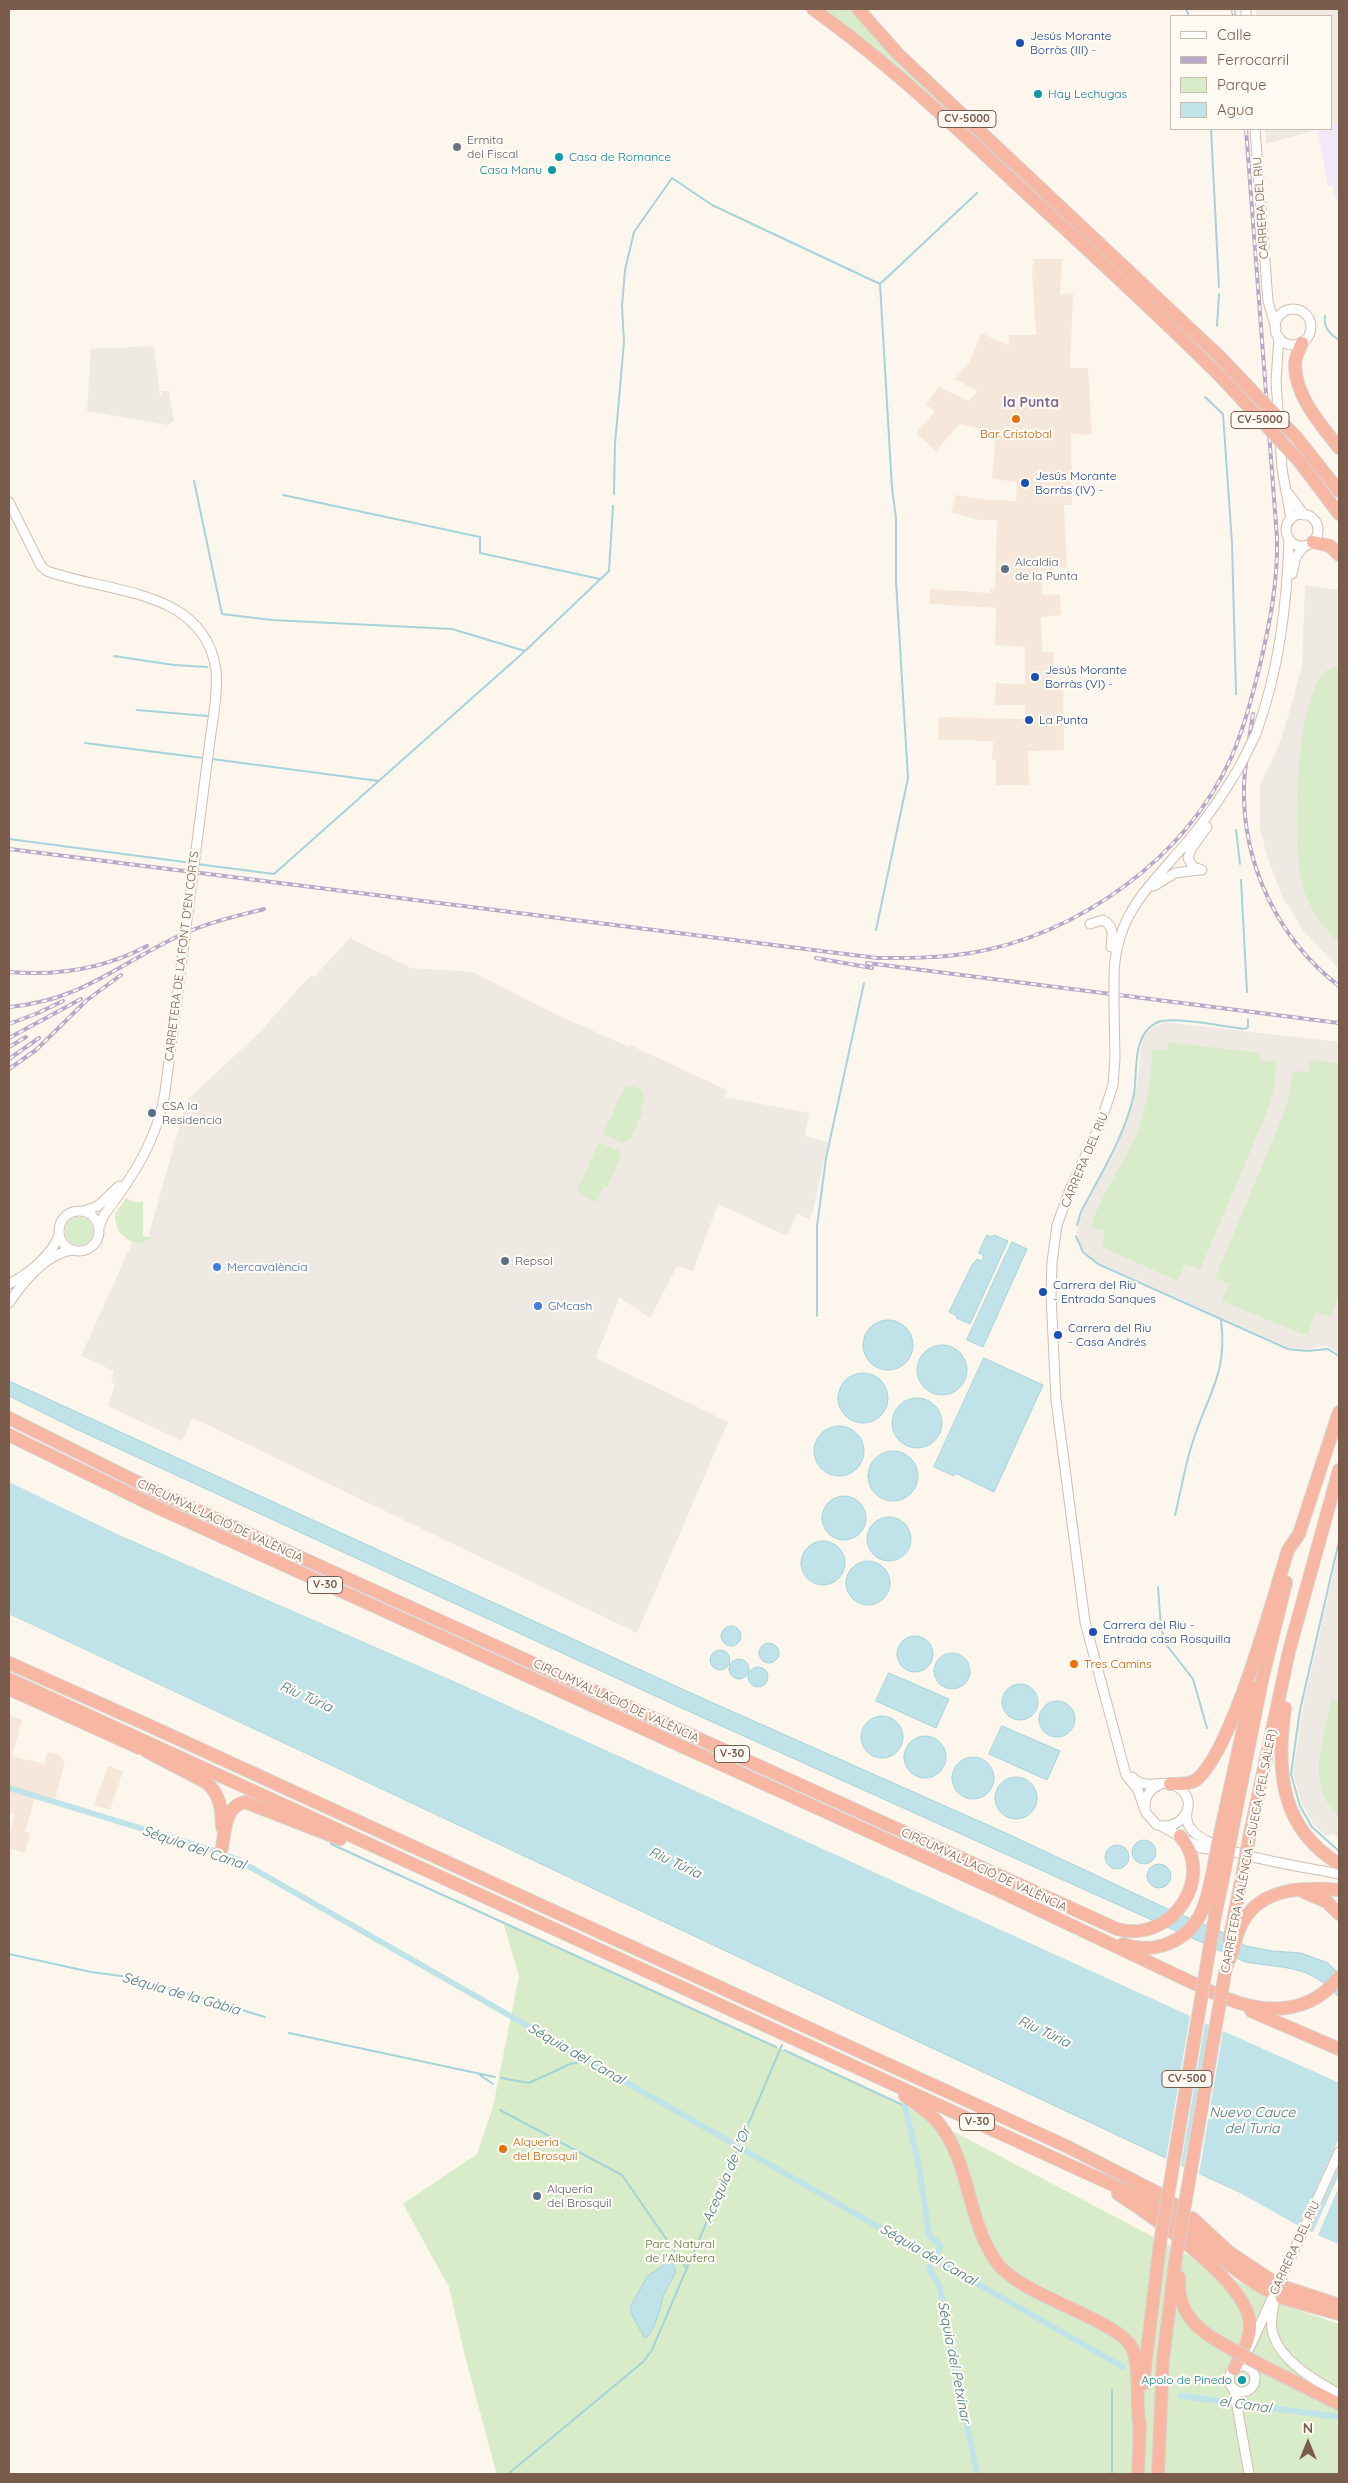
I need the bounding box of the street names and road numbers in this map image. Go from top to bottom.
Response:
road number: CV-5000 [938,110,996,128]
street label: CARRERA DEL RIU [1250,156,1272,260]
road number: CV-5000 [1231,412,1289,428]
street label: CARRETERA DE LA FONT D'EN CORTS [162,850,202,1062]
street label: CARRERA DEL RIU [1058,1110,1112,1210]
street label: CIRCUMVAL·LACIÓ DE VALÈNCIA [135,1476,305,1566]
road number: V-30 [308,1576,342,1594]
street label: CIRCUMVAL·LACIÓ DE VALÈNCIA [531,1656,701,1746]
street label: CARRETERA VALÈNCIA - SUECA (PEL SALER) [1218,1728,1280,1974]
road number: V-30 [714,1746,750,1762]
street label: CIRCUMVAL·LACIÓ DE VALÈNCIA [899,1825,1069,1915]
road number: CV-500 [1162,2070,1212,2088]
road number: V-30 [960,2114,994,2130]
street label: CARRERA DEL RIU [1267,2199,1323,2297]

